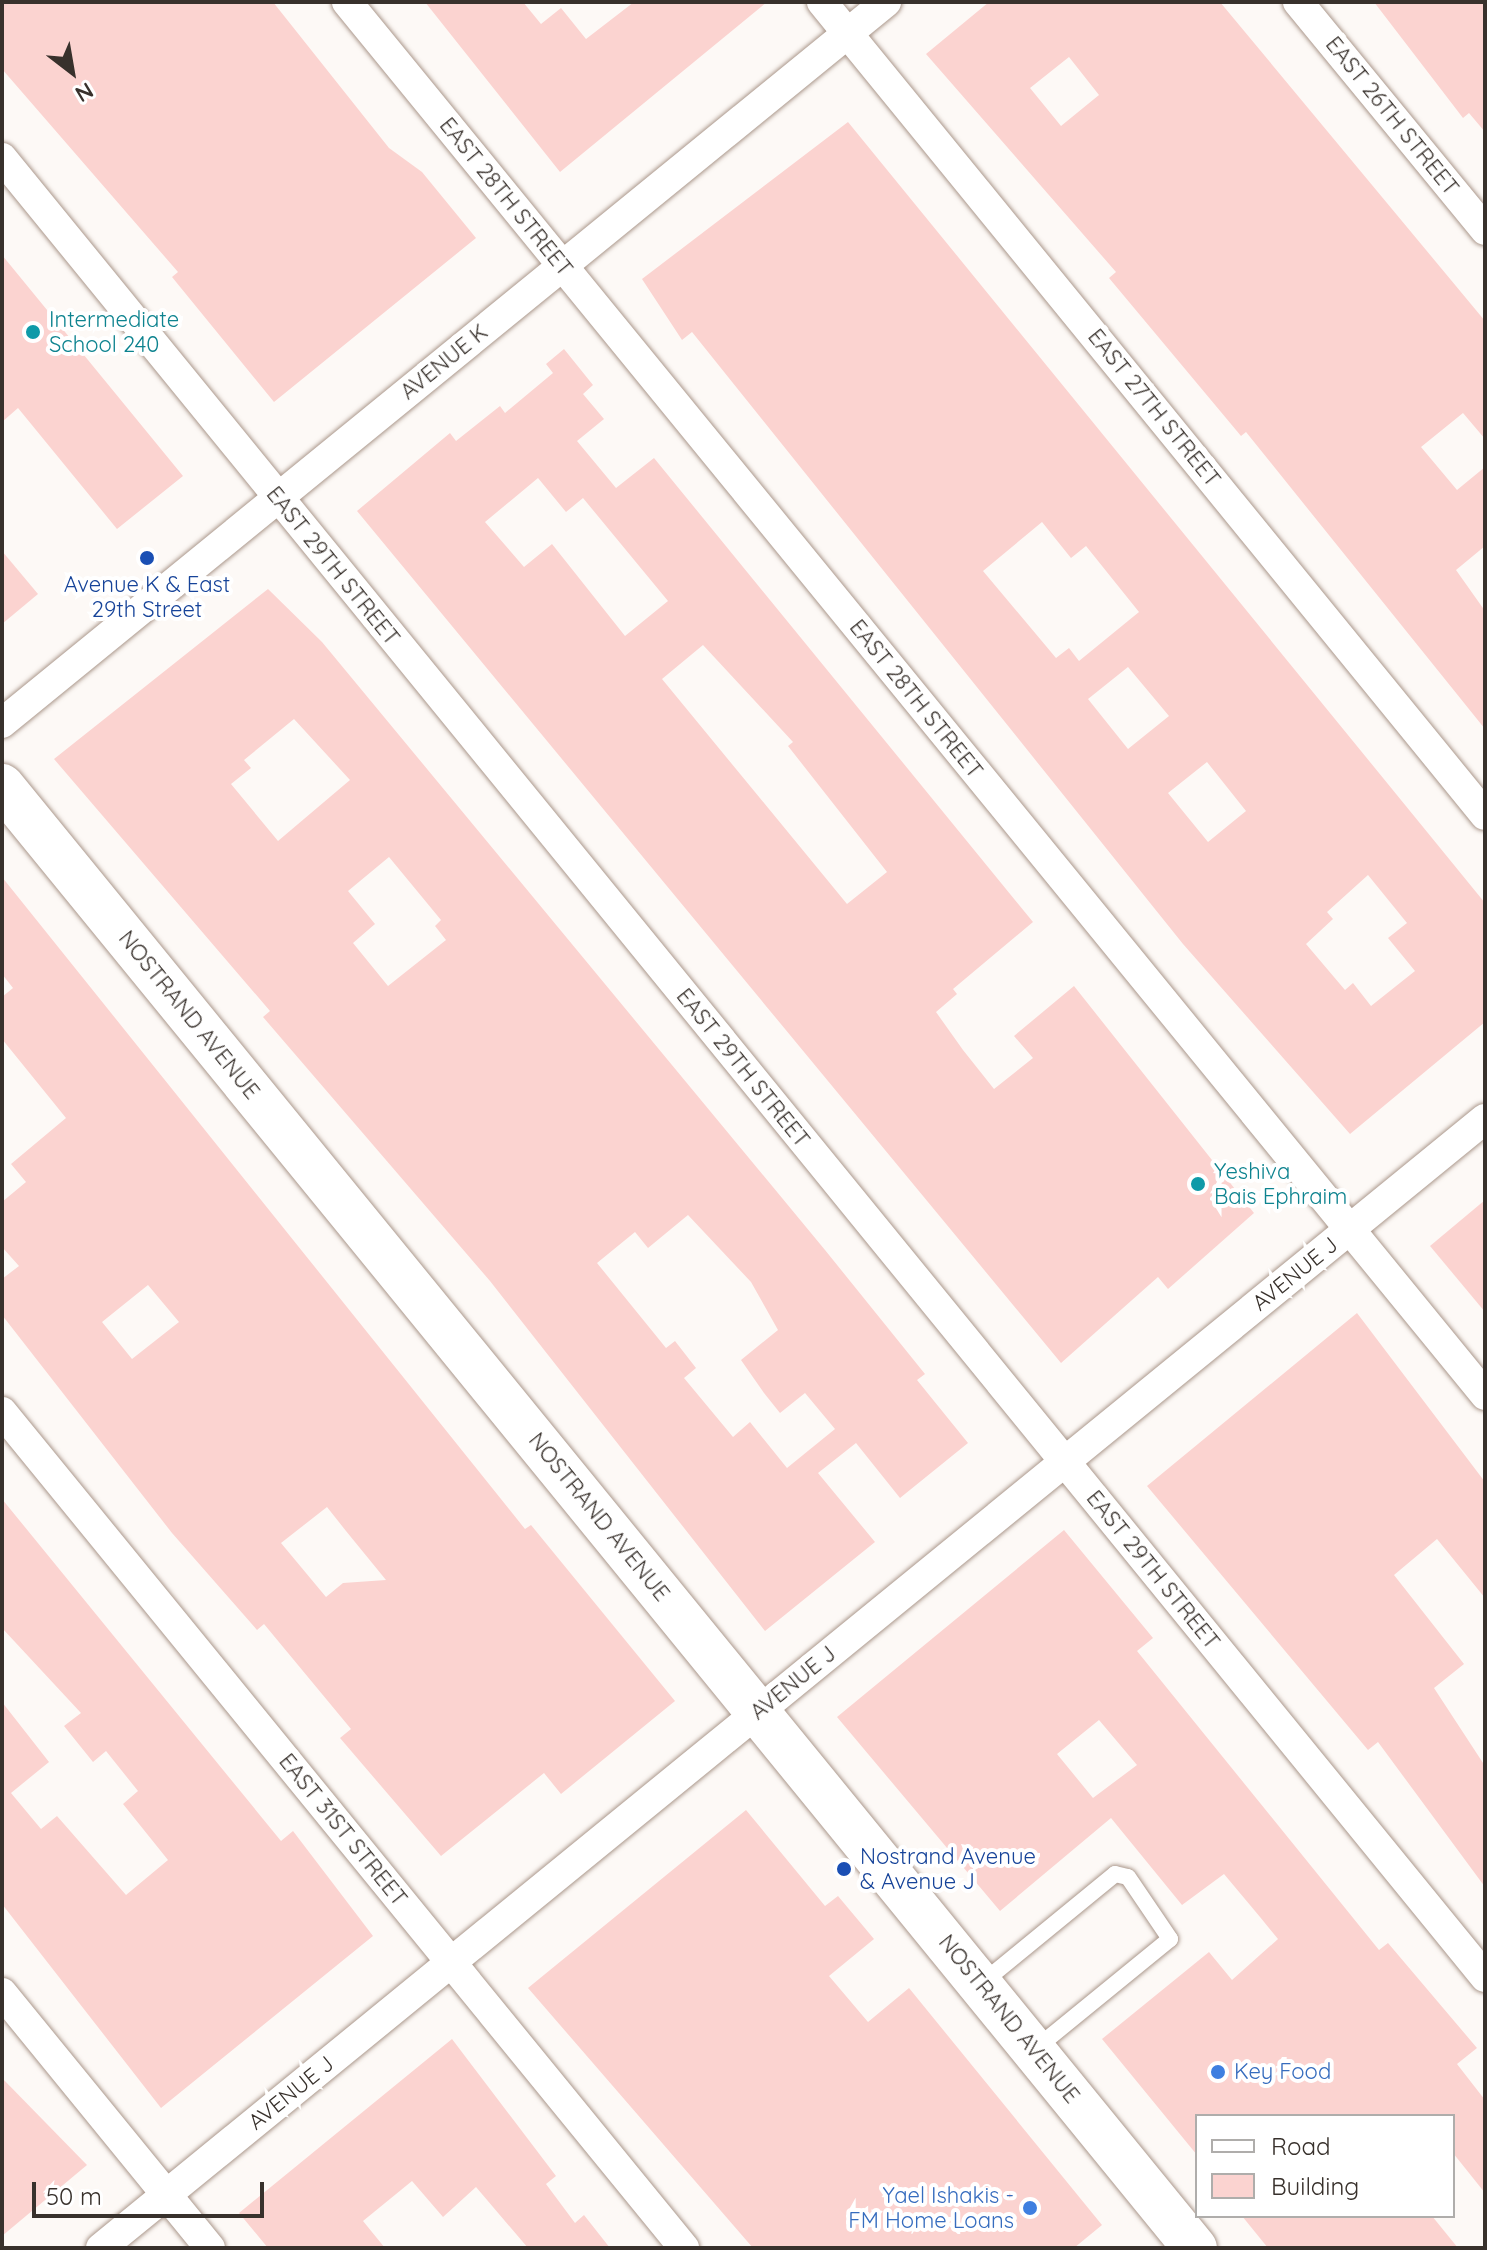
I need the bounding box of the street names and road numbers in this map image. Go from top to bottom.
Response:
street label: EAST 26TH STREET [1320,31,1464,201]
street label: EAST 28TH STREET [434,112,578,282]
street label: AVENUE K [395,319,493,405]
street label: EAST 27TH STREET [1082,324,1226,492]
street label: EAST 29TH STREET [261,481,405,651]
street label: EAST 28TH STREET [844,614,988,784]
street label: NOSTRAND AVENUE [113,926,265,1104]
street label: EAST 29TH STREET [671,983,815,1153]
street label: AVENUE J [1247,1232,1343,1316]
street label: NOSTRAND AVENUE [523,1428,675,1606]
street label: EAST 29TH STREET [1081,1485,1225,1655]
street label: AVENUE J [745,1641,841,1725]
street label: EAST 31ST STREET [273,1748,413,1912]
street label: NOSTRAND AVENUE [933,1930,1085,2108]
street label: AVENUE J [243,2051,339,2135]

